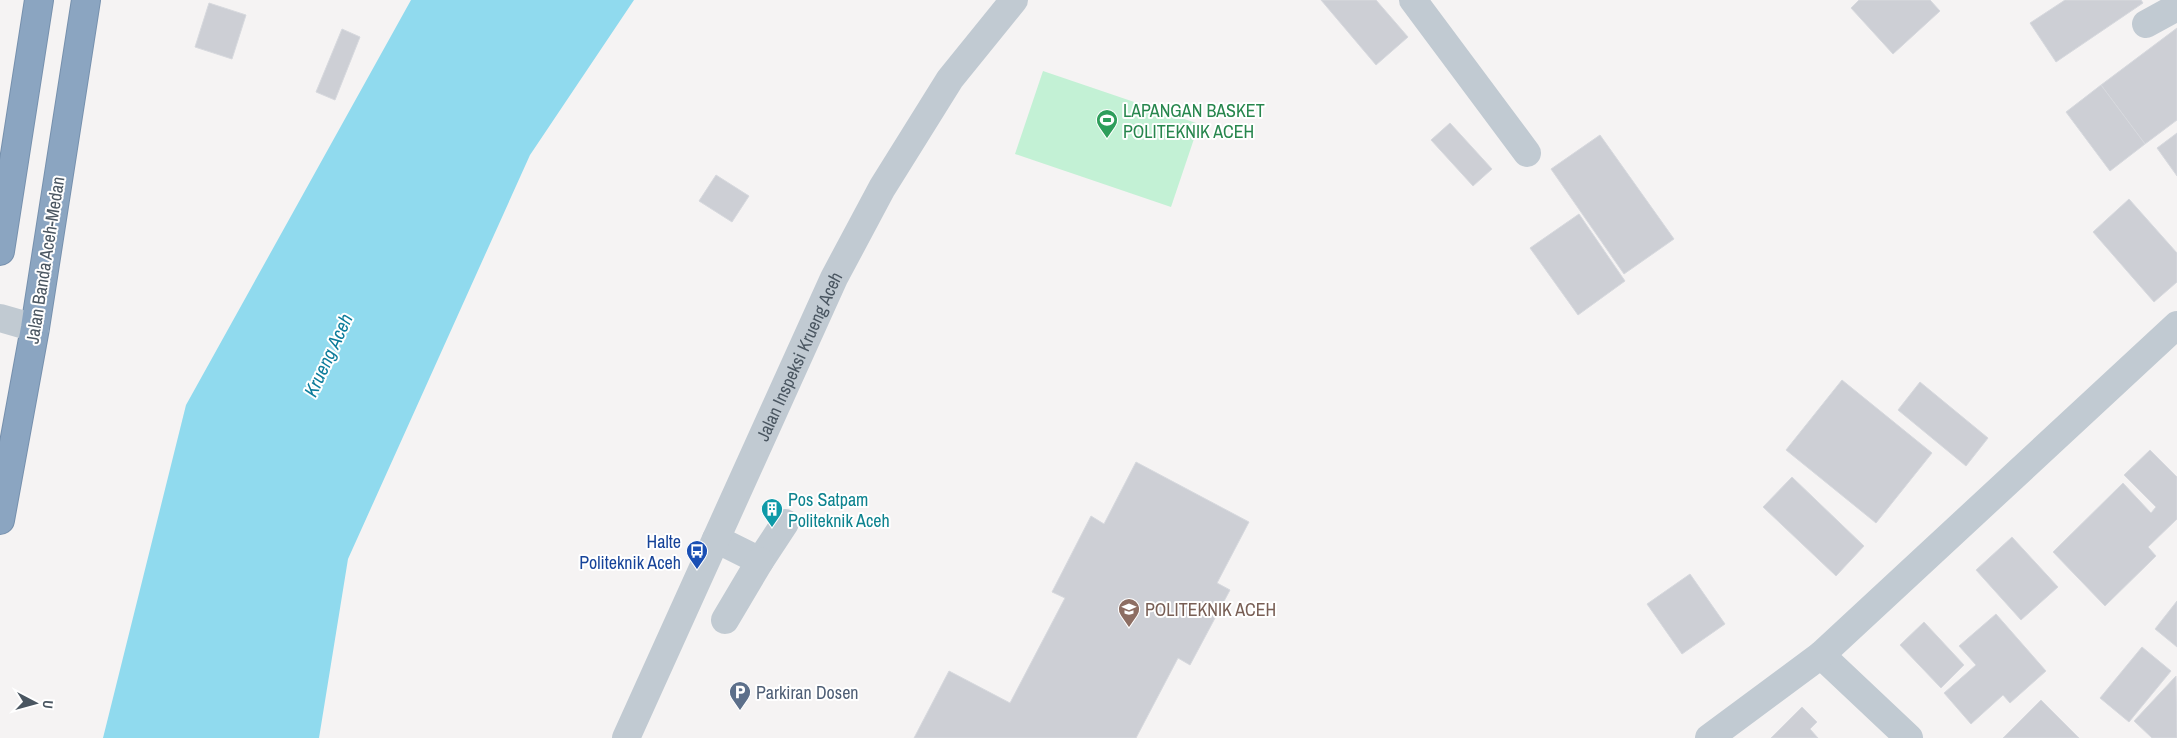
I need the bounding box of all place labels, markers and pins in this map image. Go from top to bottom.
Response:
place label: LAPANGAN BASKET POLITEKNIK ACEH [1123,98,1265,144]
sports icon: LAPANGAN BASKET POLITEKNIK ACEH [1095,108,1119,139]
place label: Pos Satpam Politeknik Aceh [788,487,890,533]
building icon: Pos Satpam Politeknik Aceh [760,497,784,528]
place label: Halte Politeknik Aceh [579,529,681,575]
bus stop icon: Halte Politeknik Aceh [685,539,709,570]
school or university icon: POLITEKNIK ACEH [1117,597,1141,628]
place label: POLITEKNIK ACEH [1145,597,1276,622]
parking icon: Parkiran Dosen [728,680,752,711]
place label: Parkiran Dosen [756,680,859,705]

